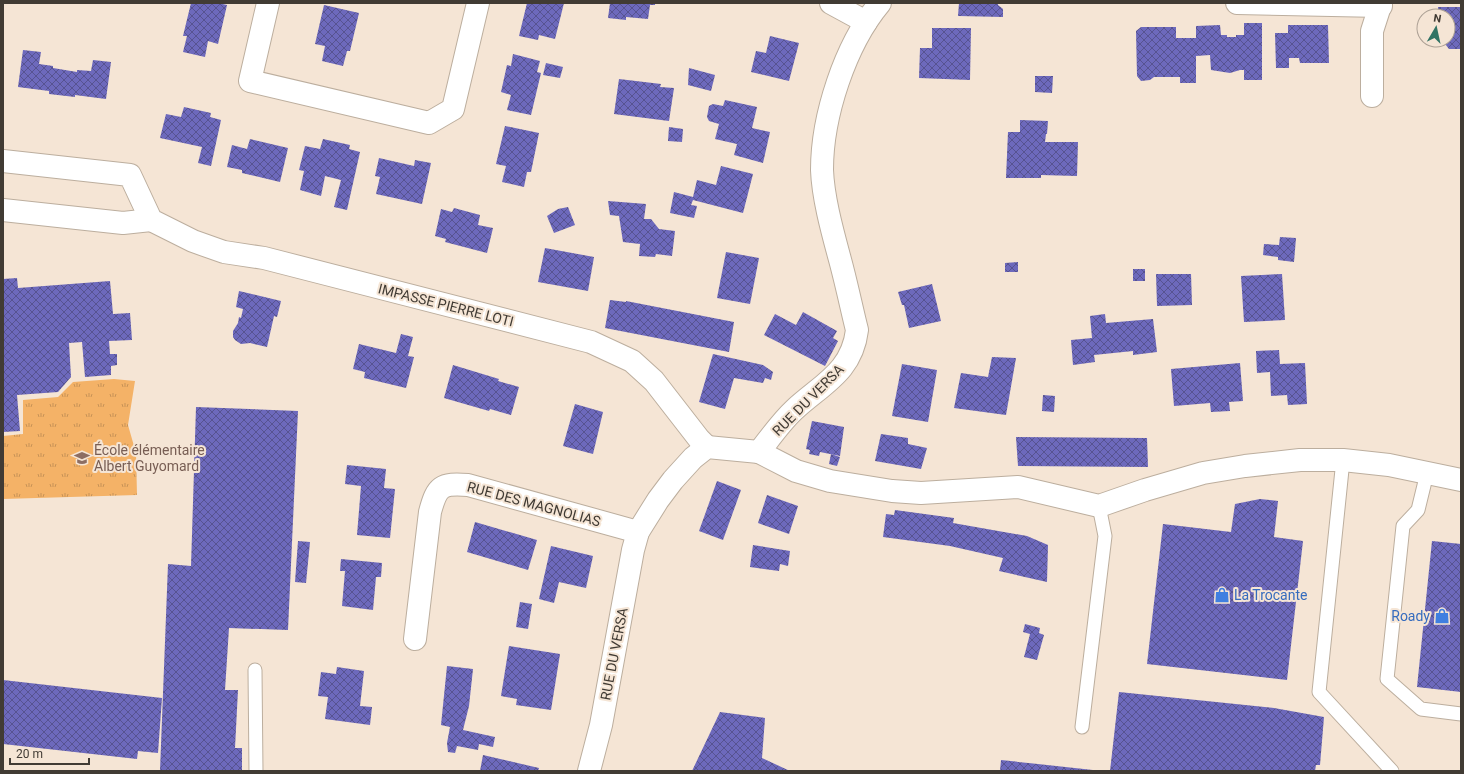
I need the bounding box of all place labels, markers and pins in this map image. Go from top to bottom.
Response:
place label: École élémentaire Albert Guyomard [94,441,205,474]
school or university icon: École élémentaire Albert Guyomard [73,449,91,467]
shop icon: La Trocante [1213,586,1231,604]
place label: La Trocante [1234,587,1307,603]
shop icon: Roady [1433,607,1451,625]
place label: Roady [1391,608,1430,624]

